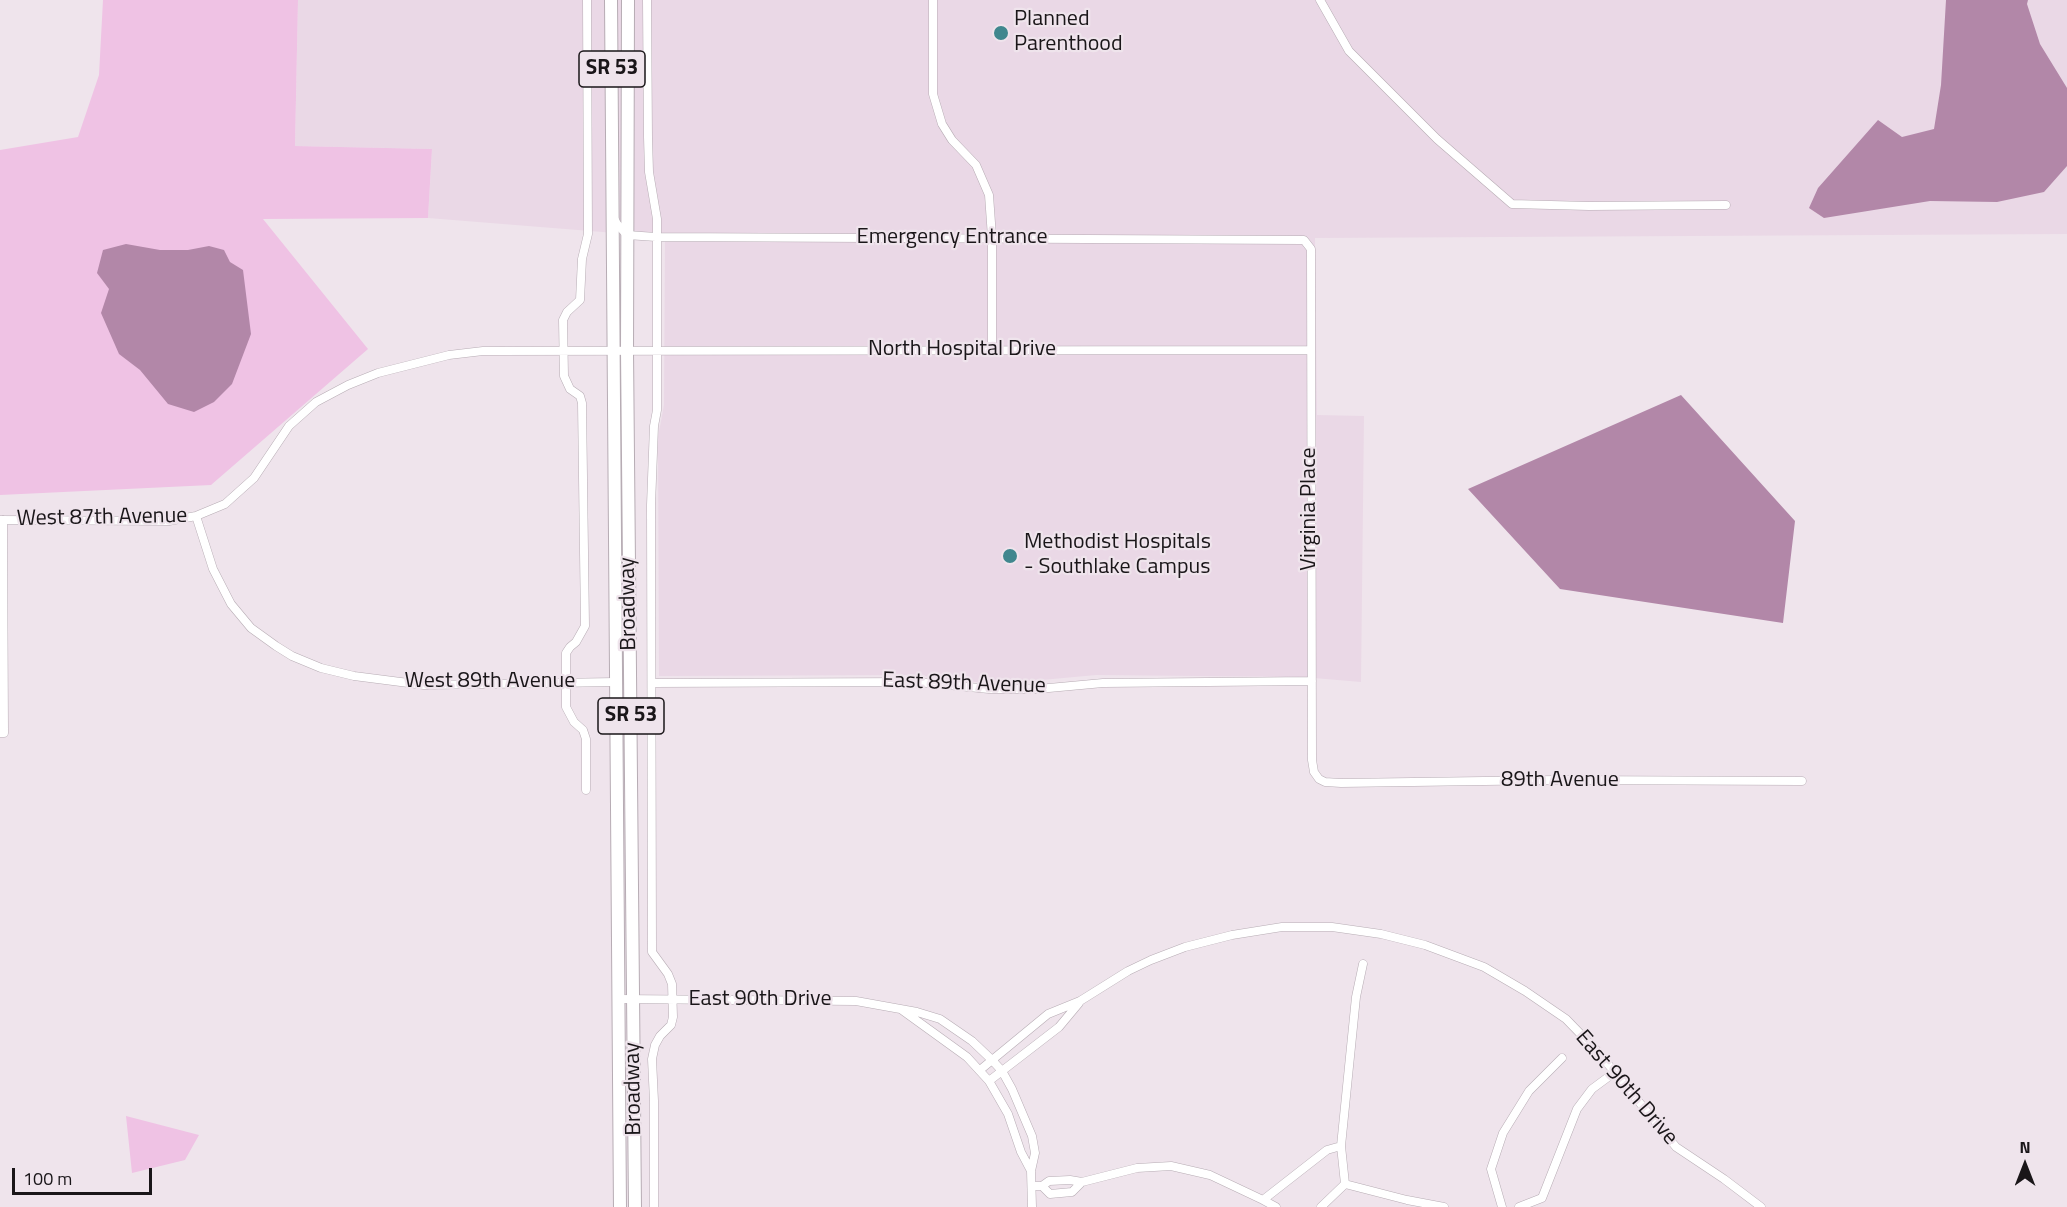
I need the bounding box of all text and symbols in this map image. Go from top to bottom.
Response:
place label: Planned Parenthood [1014,7,1123,58]
marker: Planned Parenthood [992,24,1010,42]
road number: SR 53 [579,51,645,87]
street label: Emergency Entrance [856,225,1048,251]
street label: North Hospital Drive [868,337,1056,363]
street label: Virginia Place [1297,447,1323,571]
street label: West 87th Avenue [16,503,188,533]
place label: Methodist Hospitals - Southlake Campus [1024,530,1211,582]
marker: Methodist Hospitals - Southlake Campus [1001,547,1019,565]
street label: Broadway [615,557,643,651]
street label: East 89th Avenue [882,668,1046,700]
street label: West 89th Avenue [405,669,575,695]
road number: SR 53 [598,698,664,734]
street label: 89th Avenue [1501,768,1619,794]
street label: East 90th Drive [688,987,832,1013]
street label: East 90th Drive [1569,1025,1683,1151]
street label: Broadway [620,1042,648,1136]
north arrow [1995,1135,2055,1195]
text: N [2019,1135,2031,1159]
scale bar [15,1156,154,1194]
text: 100 m [23,1165,72,1192]

